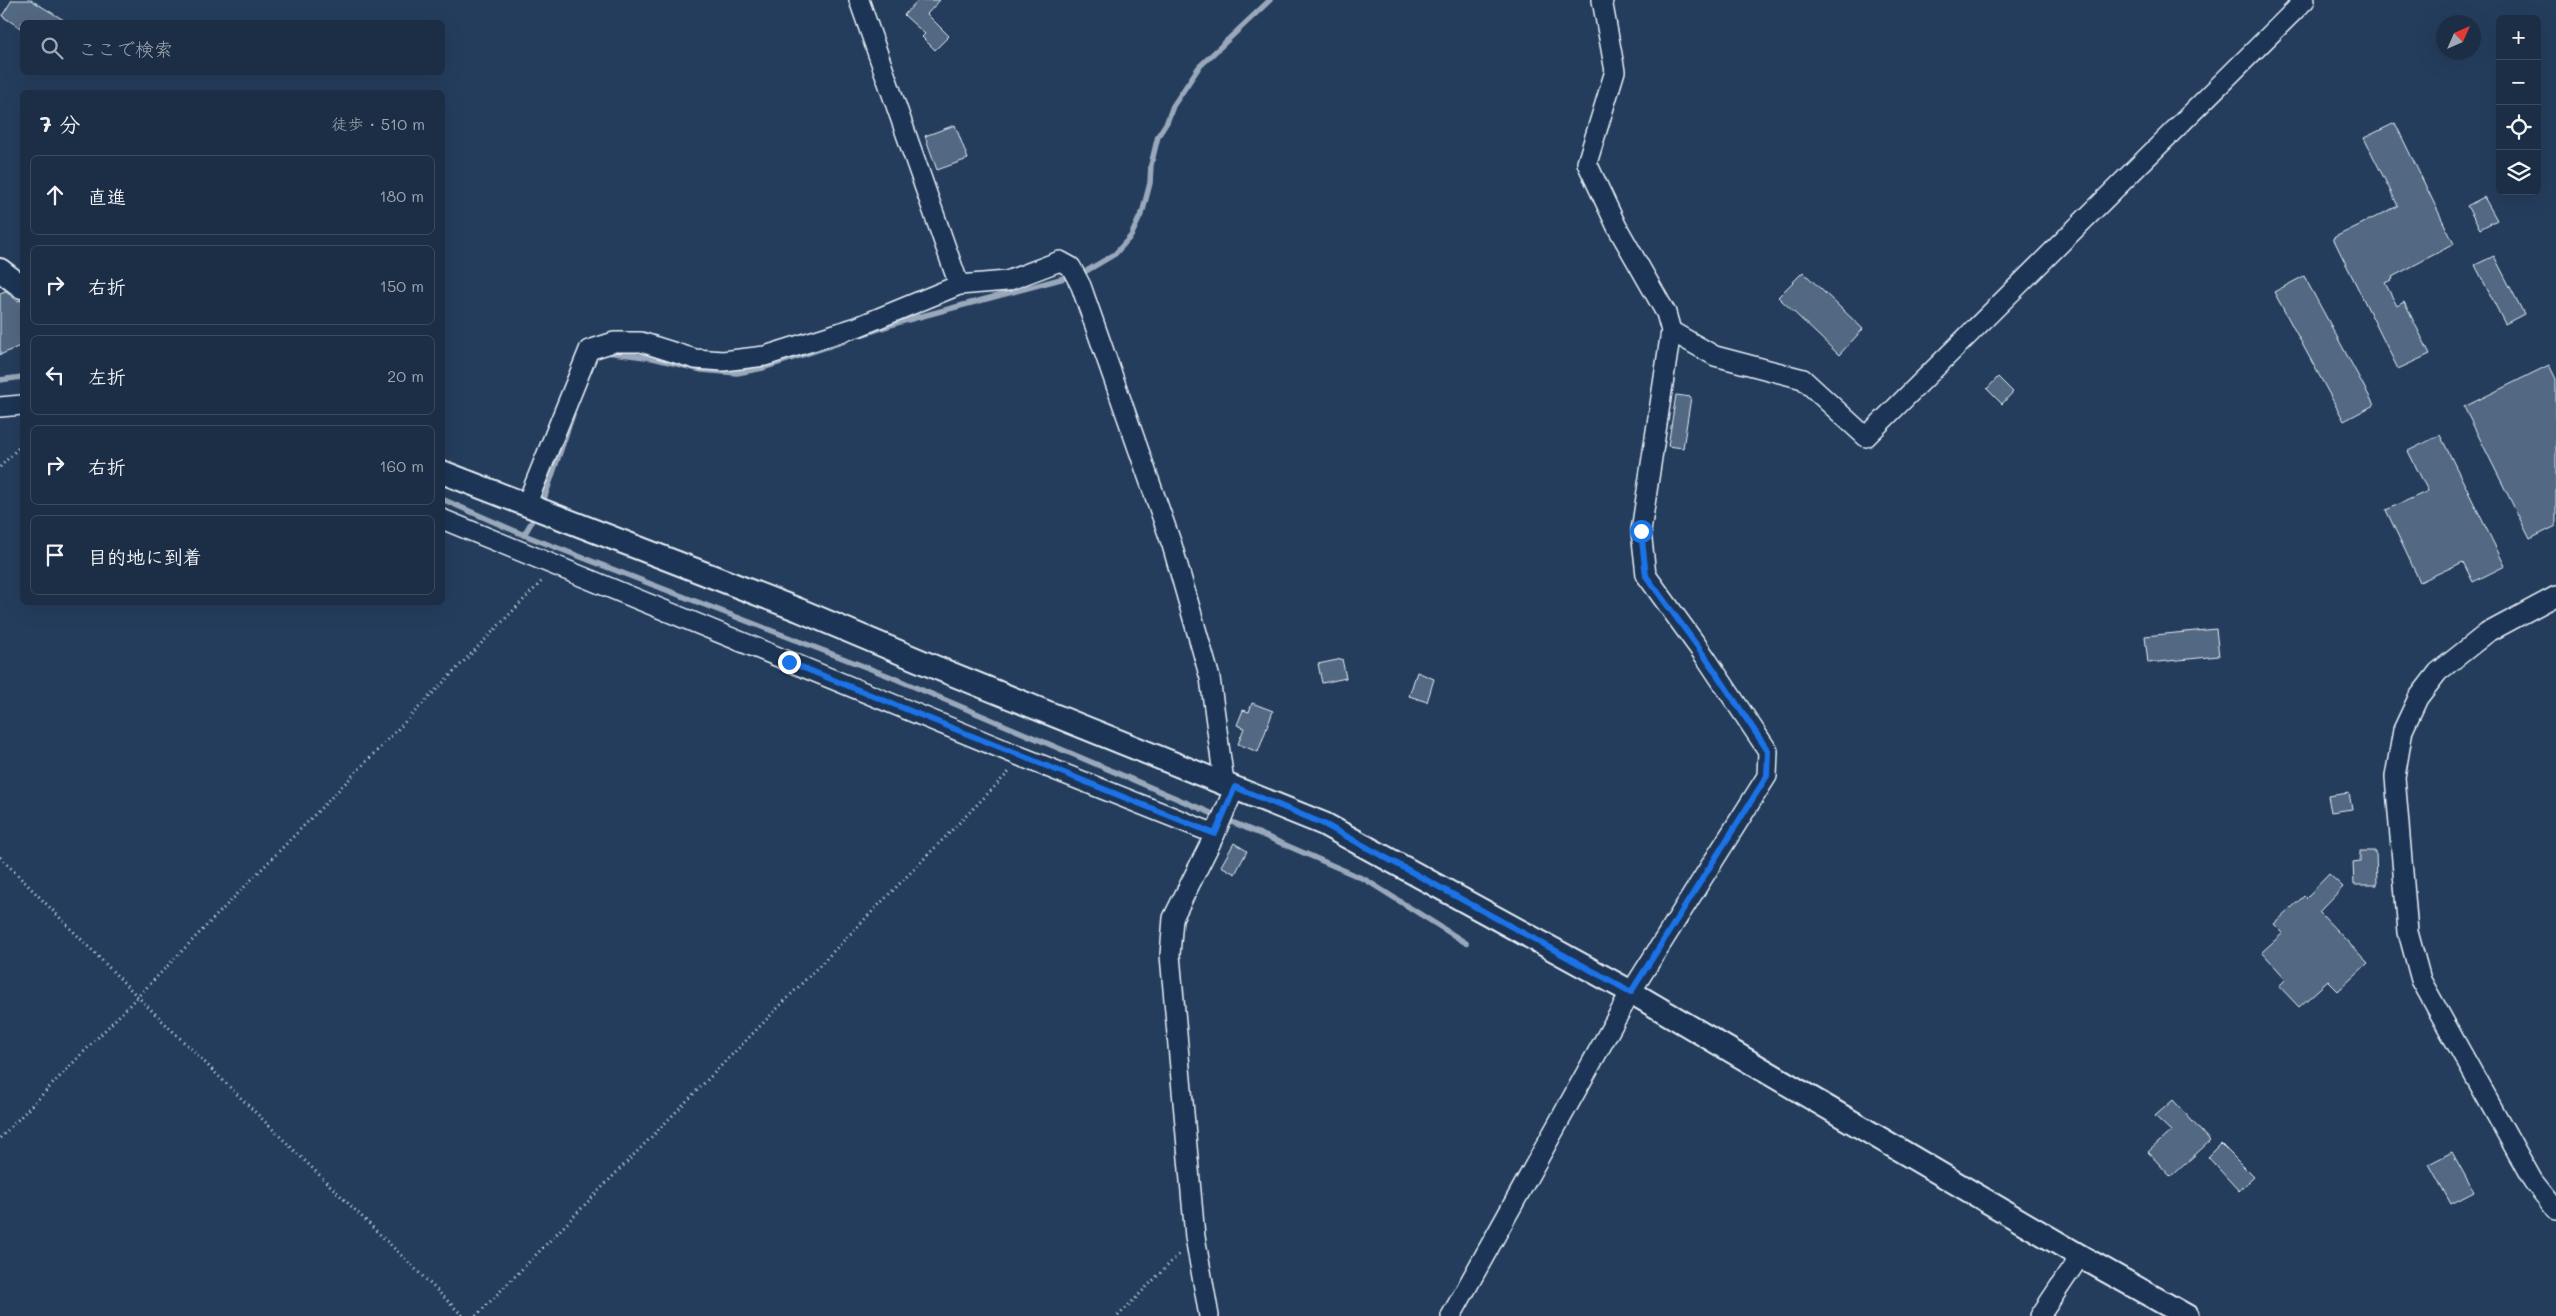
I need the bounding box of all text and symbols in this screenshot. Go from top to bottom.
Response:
north arrow [2436,15,2481,60]
map controls [2496,15,2541,195]
button: + [2496,15,2541,60]
search box [20,20,445,75]
icon: search [38,34,66,62]
text: ここで検索 [78,36,173,61]
button: − [2496,60,2541,105]
button: locate [2496,105,2541,150]
text: 7 分 [40,110,80,137]
text: 徒歩 · 510 m [332,113,425,134]
button: layers [2496,150,2541,195]
icon: ahead [41,181,69,209]
text: 直進 [88,184,126,209]
text: 180 m [379,185,424,206]
icon: right [41,271,69,299]
text: 右折 [88,274,126,299]
text: 150 m [380,275,424,296]
icon: left [41,361,69,389]
text: 左折 [88,364,126,389]
text: 20 m [387,365,424,386]
icon: right [41,451,69,479]
text: 右折 [88,454,126,479]
text: 160 m [379,455,424,476]
route start [1630,520,1653,543]
icon: arrive [41,541,69,569]
text: 目的地に到着 [88,544,202,569]
route end [778,651,801,674]

